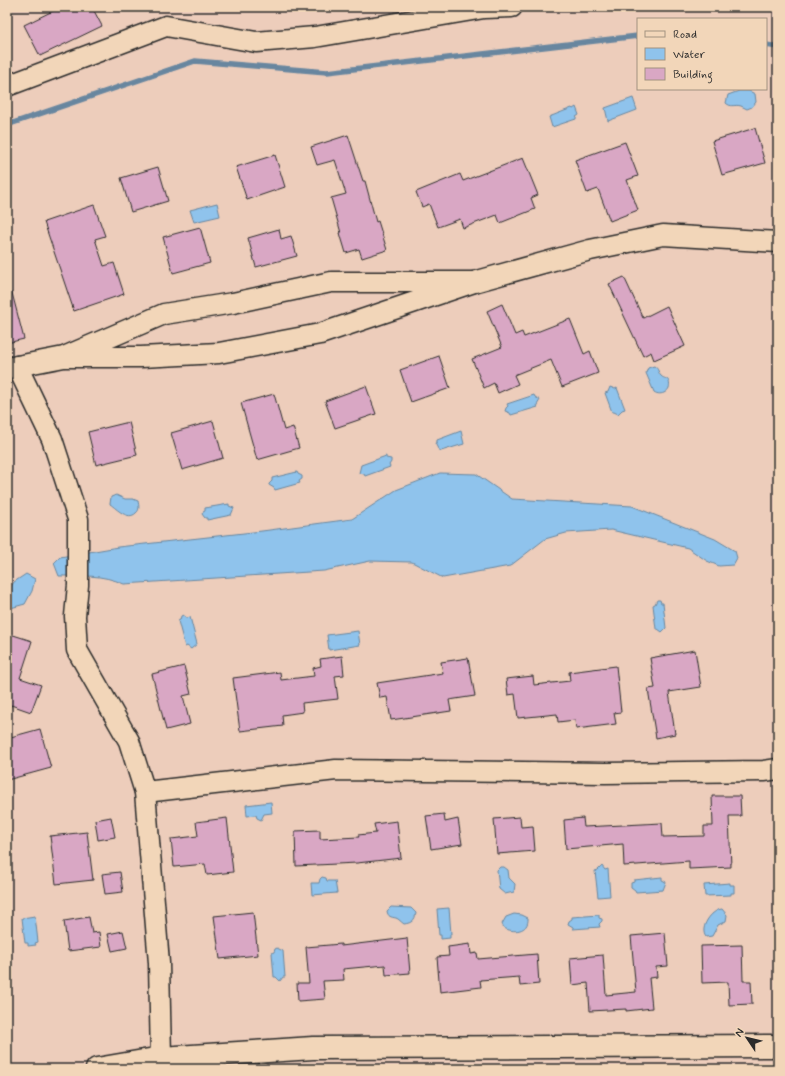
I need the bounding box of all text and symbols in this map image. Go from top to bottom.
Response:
legend [637,18,767,90]
text: Road [673,27,697,43]
text: Water [673,47,705,63]
text: Building [673,67,713,84]
north arrow [727,1018,767,1058]
text: N [732,1026,747,1040]

